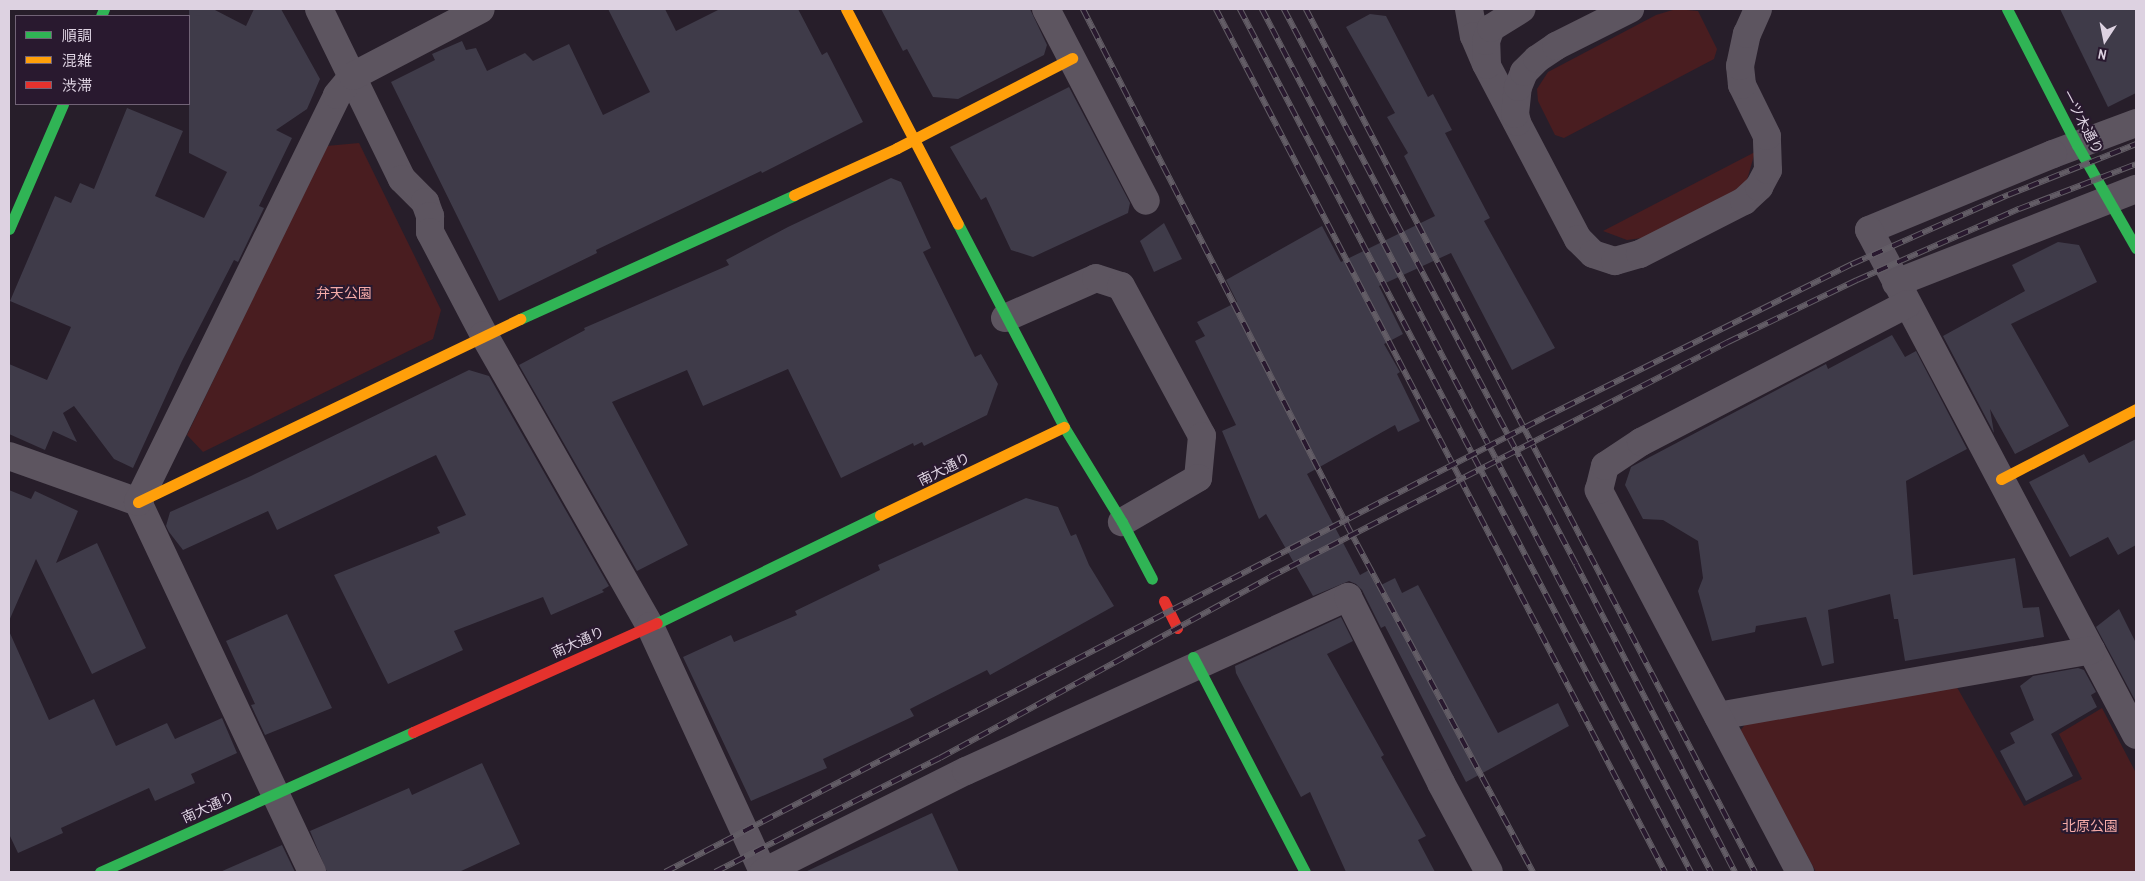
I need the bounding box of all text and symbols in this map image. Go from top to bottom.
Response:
legend [15,15,190,105]
north arrow [2080,15,2130,65]
text: 順調 [62,25,92,46]
text: N [2096,45,2108,64]
text: 混雑 [62,50,92,71]
text: 渋滞 [62,75,92,96]
street label: 一ツ木通り [2059,87,2107,157]
park label: 弁天公園 [316,285,372,301]
street label: 南大通り [915,449,973,489]
street label: 南大通り [549,623,607,661]
street label: 南大通り [179,788,237,826]
park label: 北原公園 [2062,818,2118,834]

